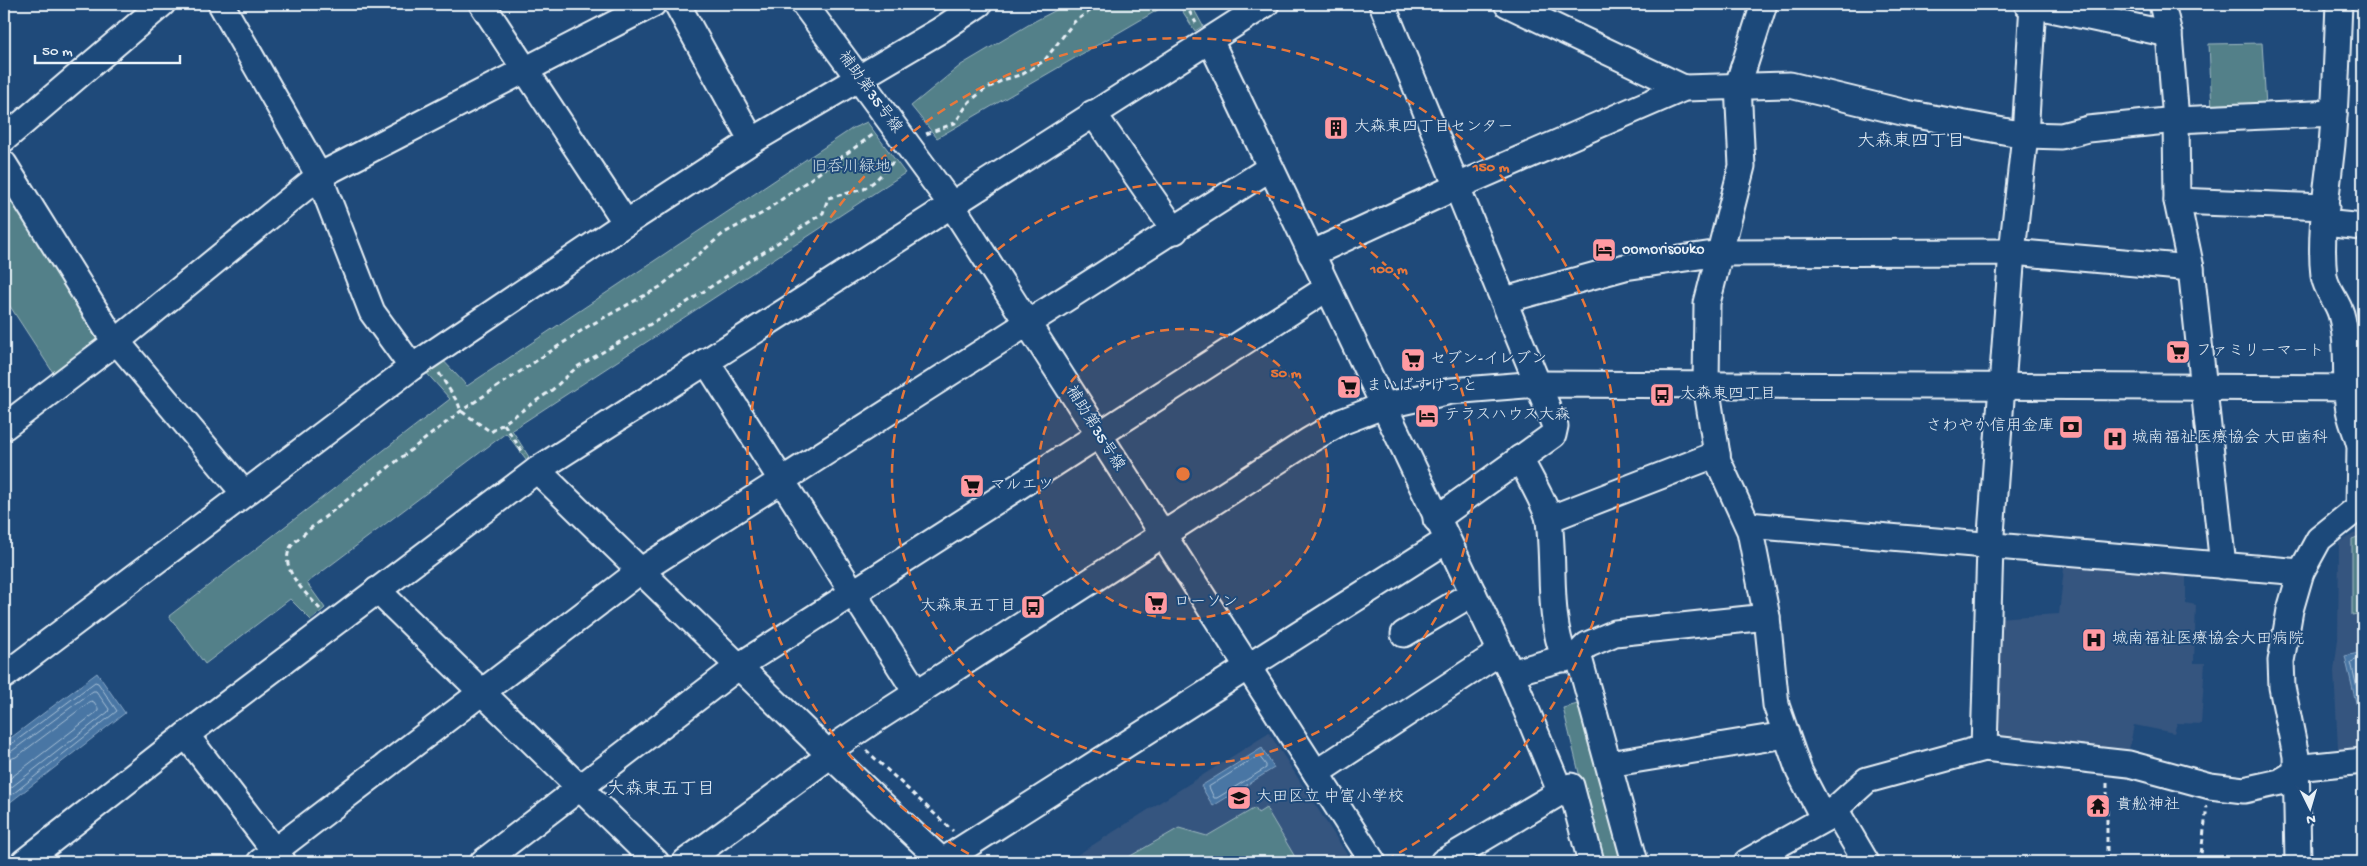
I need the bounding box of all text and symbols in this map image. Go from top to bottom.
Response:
scale bar [35,32,180,64]
text: 50 m [42,43,73,61]
street label: 補助第35号線 [833,47,907,138]
building icon: 大森東四丁目センター [1323,115,1349,141]
place label: 大森東四丁目センター [1354,117,1513,138]
district label: 大森東四丁目 [1857,131,1965,153]
park label: 旧呑川緑地 [811,158,891,178]
text: 150 m [1472,159,1510,177]
hotel icon: oomorisouko [1591,237,1617,263]
place label: oomorisouko [1622,241,1705,260]
text: 100 m [1369,261,1408,279]
supermarket icon: ファミリーマート [2165,339,2191,365]
place label: ファミリーマート [2196,343,2324,362]
supermarket icon: セブン-イレブン [1400,347,1426,373]
place label: セブン-イレブン [1430,350,1547,370]
text: 50 m [1271,365,1302,383]
supermarket icon: まいばすけっと [1336,374,1362,400]
place label: まいばすけっと [1366,377,1478,397]
street label: 補助第35号線 [1060,382,1129,475]
bus stop icon: 大森東四丁目 [1649,382,1675,408]
place label: 大森東四丁目 [1680,384,1776,405]
hotel icon: テラスハウス大森 [1414,403,1440,429]
place label: テラスハウス大森 [1444,405,1570,426]
bank icon: さわやか信用金庫 [2058,414,2084,440]
place label: さわやか信用金庫 [1926,416,2054,437]
hospital icon: 城南福祉医療協会 大田歯科 [2102,426,2128,452]
place label: 城南福祉医療協会 大田歯科 [2132,428,2328,449]
centre of rings [1174,465,1192,483]
supermarket icon: マルエツ [959,473,985,499]
place label: マルエツ [990,477,1054,496]
supermarket icon: ローソン [1143,590,1169,616]
bus stop icon: 大森東五丁目 [1020,594,1046,620]
place label: ローソン [1174,594,1238,613]
place label: 大森東五丁目 [920,596,1016,617]
hospital icon: 城南福祉医療協会大田病院 [2081,627,2107,653]
place label: 城南福祉医療協会大田病院 [2112,629,2304,650]
district label: 大森東五丁目 [607,779,715,801]
north arrow [2284,784,2334,834]
school or university icon: 大田区立 中富小学校 [1226,785,1252,811]
place label: 大田区立 中富小学校 [1256,788,1404,808]
temple icon: 貴舩神社 [2085,793,2111,819]
place label: 貴舩神社 [2116,795,2180,816]
text: N [2306,810,2316,827]

